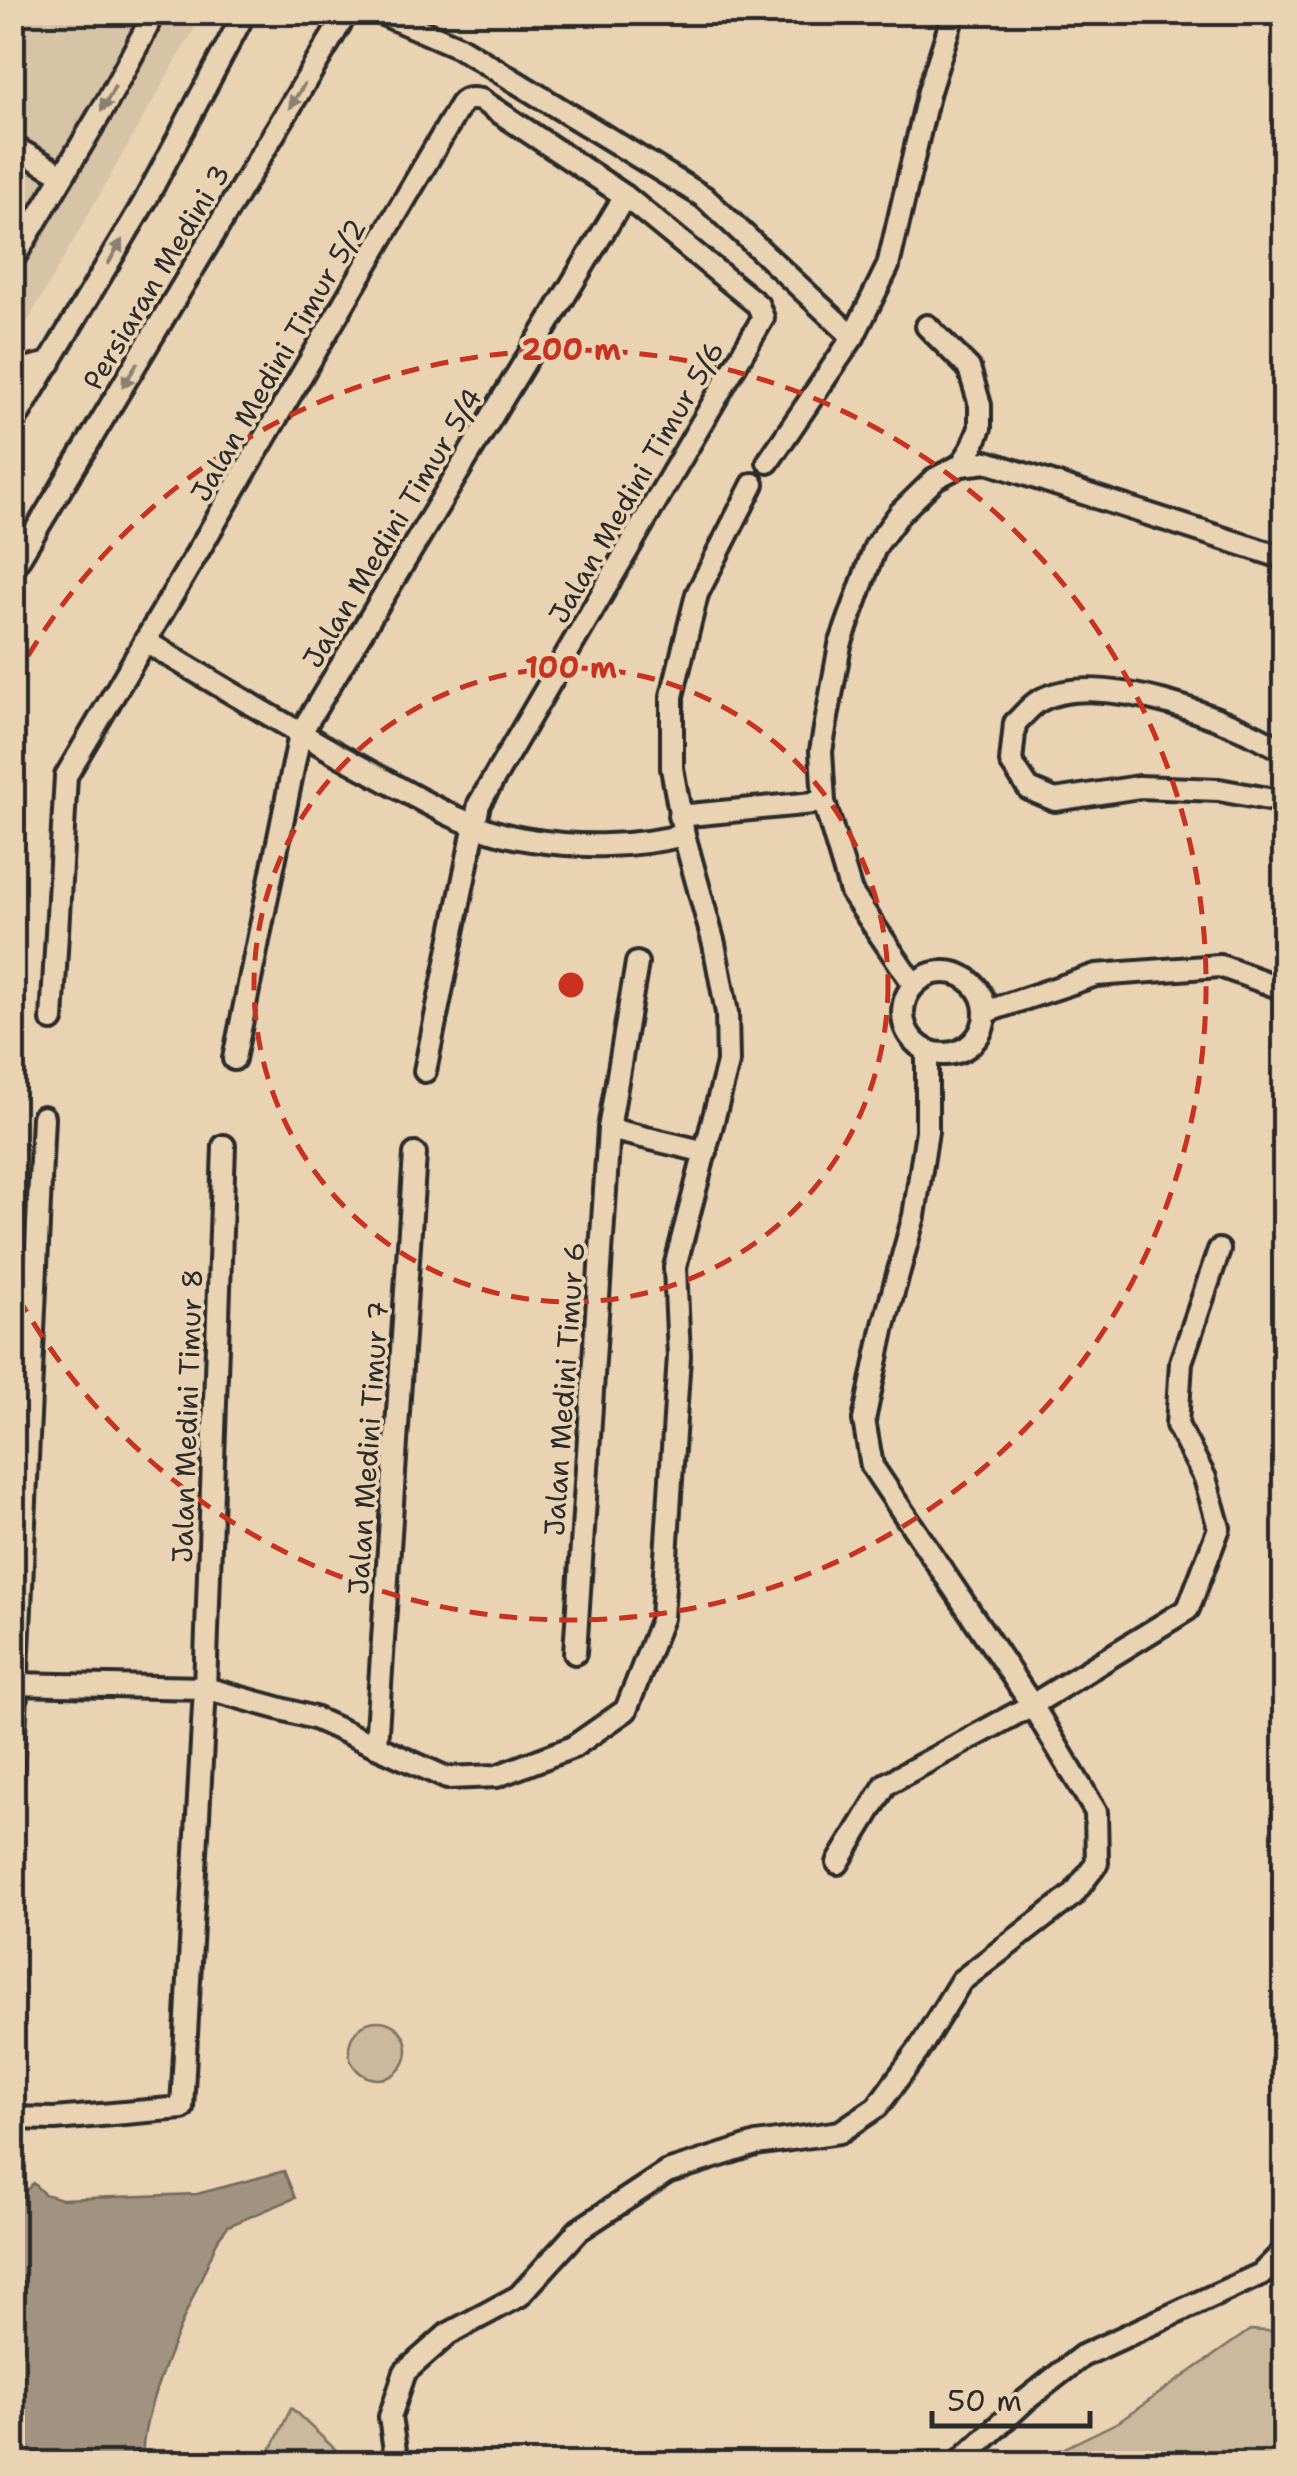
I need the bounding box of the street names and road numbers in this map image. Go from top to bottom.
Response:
street label: Persiaran Medini 3 [74,157,238,397]
street label: Jalan Medini Timur 5/2 [181,212,375,508]
street label: Jalan Medini Timur 5/6 [539,334,733,630]
street label: Jalan Medini Timur 5/4 [293,381,491,675]
street label: Jalan Medini Timur 6 [535,1241,593,1537]
street label: Jalan Medini Timur 8 [163,1268,211,1564]
street label: Jalan Medini Timur 7 [339,1300,397,1596]

